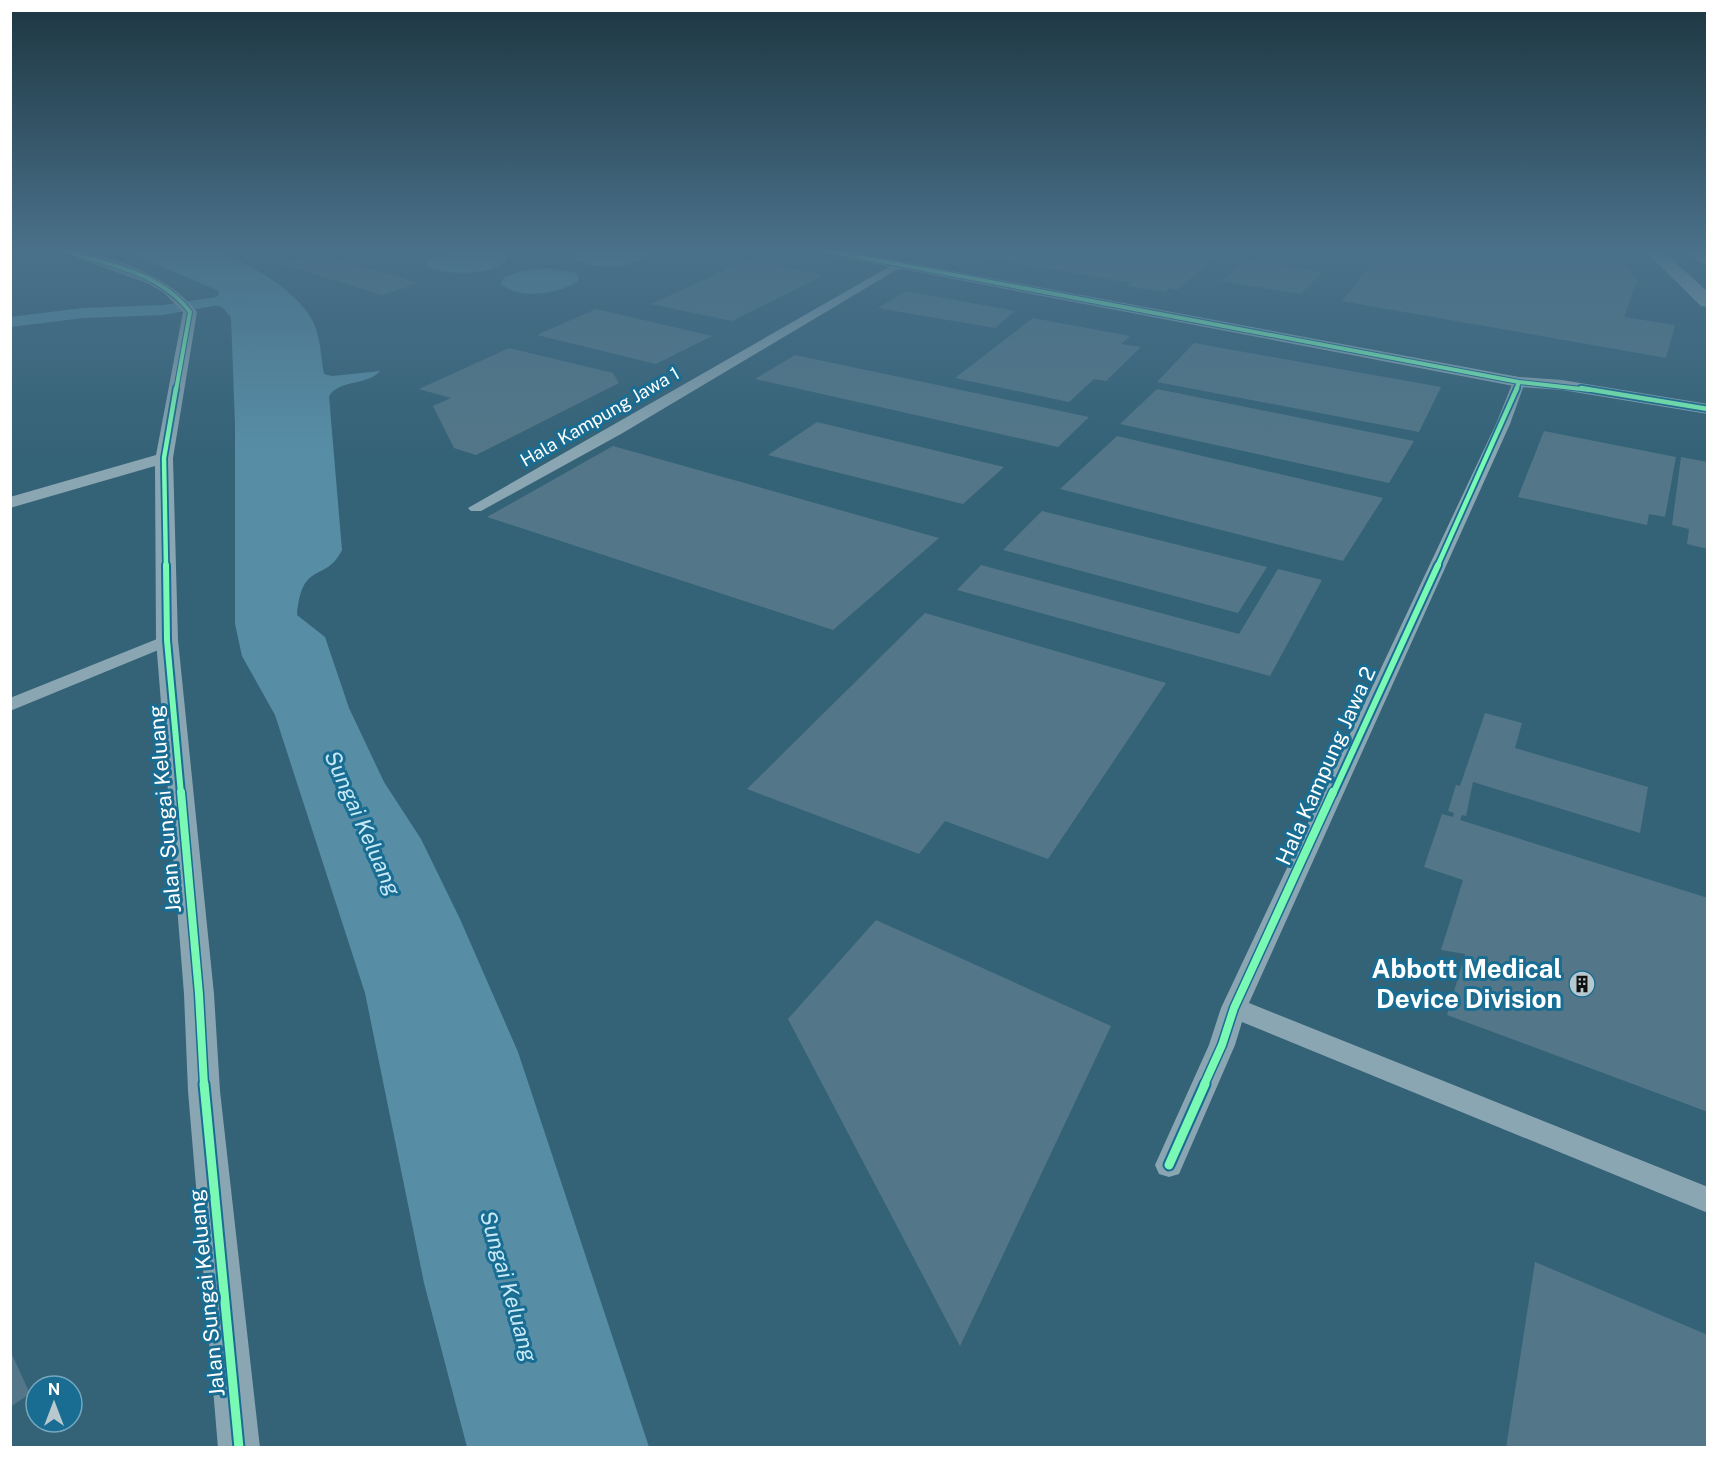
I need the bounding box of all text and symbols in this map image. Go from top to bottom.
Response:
street label: Hala Kampung Jawa 1 [516,362,683,471]
street label: Hala Kampung Jawa 2 [1271,663,1381,869]
street label: Jalan Sungai Keluang [143,704,186,914]
water label: Sungai Keluang [319,747,407,900]
place label: Abbott Medical Device Division [1372,953,1562,1014]
building icon: Abbott Medical Device Division [1567,969,1597,999]
street label: Jalan Sungai Keluang [183,1188,230,1398]
water label: Sungai Keluang [475,1208,543,1365]
north arrow [24,1374,84,1434]
text: N [48,1380,60,1399]

